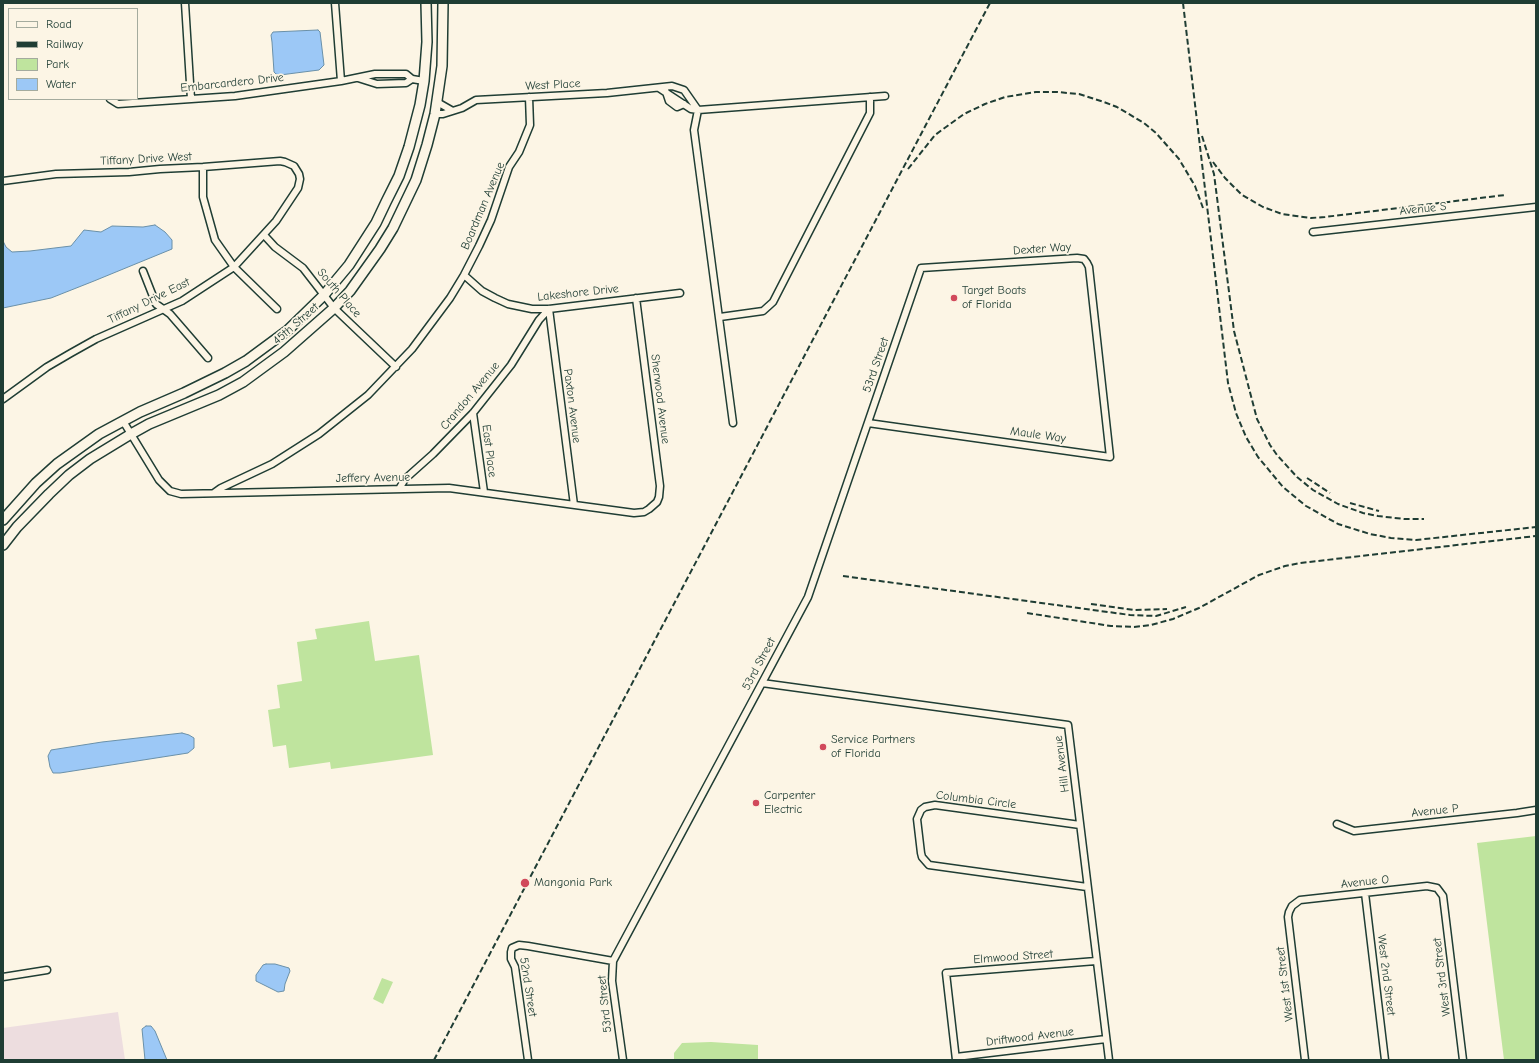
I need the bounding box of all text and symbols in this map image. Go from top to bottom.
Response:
legend [8,8,138,100]
text: Road [46,17,72,31]
text: Railway [46,37,83,51]
text: Park [46,57,69,71]
street label: Embarcardero Drive [180,70,284,96]
street label: West Place [525,76,581,94]
text: Water [46,77,76,91]
street label: Tiffany Drive West [100,149,192,169]
street label: Boardman Avenue [458,160,508,252]
street label: Avenue S [1399,199,1447,219]
street label: Dexter Way [1012,240,1072,258]
street label: South Place [314,266,364,320]
street label: Tiffany Drive East [106,275,192,327]
street label: Lakeshore Drive [537,282,619,304]
place label: Target Boats of Florida [962,284,1026,312]
marker: Target Boats of Florida [949,293,959,303]
street label: 45th Street [270,300,322,348]
street label: 53rd Street [860,336,892,394]
street label: Sherwood Avenue [647,353,673,445]
street label: Crandon Avenue [437,359,503,433]
street label: Paxton Avenue [560,368,584,444]
street label: East Place [479,424,499,478]
street label: Maule Way [1009,424,1067,446]
street label: Jeffery Avenue [336,470,410,486]
street label: 53rd Street [739,635,779,693]
place label: Service Partners of Florida [831,733,915,761]
street label: Hill Avenue [1051,735,1073,793]
marker: Service Partners of Florida [818,742,828,752]
street label: Columbia Circle [935,788,1017,812]
place label: Carpenter Electric [764,789,815,817]
marker: Carpenter Electric [751,798,761,808]
street label: Avenue P [1411,801,1459,821]
street label: Avenue O [1340,872,1390,892]
place label: Mangonia Park [534,876,612,890]
marker: Mangonia Park [519,877,531,889]
street label: West 2nd Street [1374,934,1398,1016]
street label: West 3rd Street [1430,937,1454,1017]
street label: West 1st Street [1273,946,1297,1022]
street label: Elmwood Street [973,947,1053,967]
street label: 52nd Street [516,956,540,1018]
street label: 53rd Street [595,975,615,1033]
street label: Driftwood Avenue [985,1024,1075,1050]

